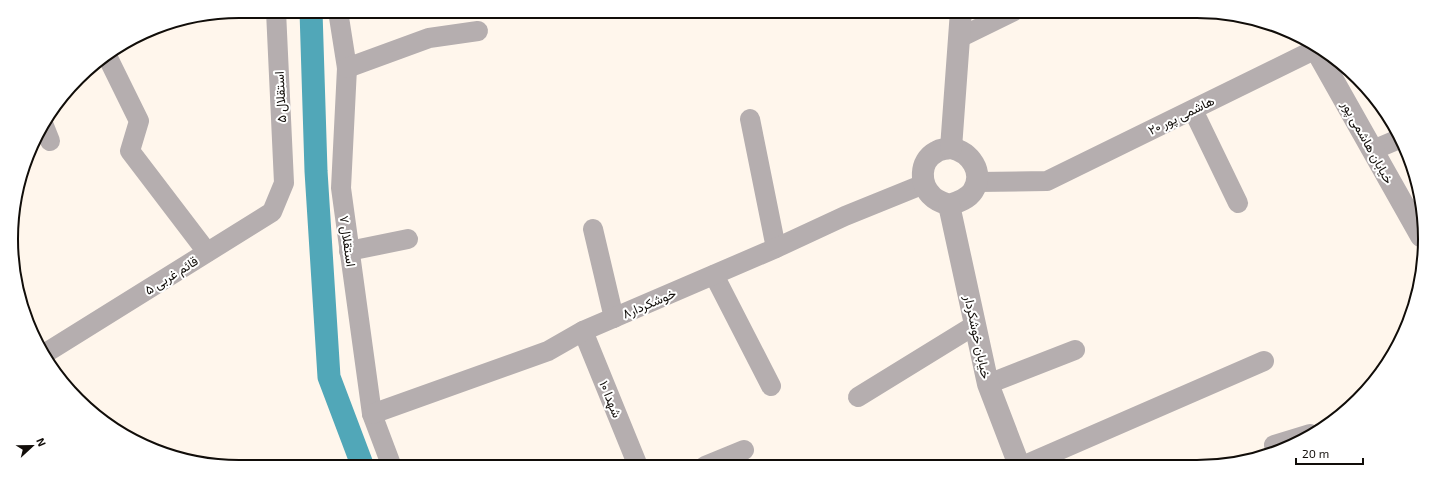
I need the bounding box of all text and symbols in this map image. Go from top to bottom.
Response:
street label: استقلال ۵ [271,71,290,123]
street label: هاشمی پور ۲۰ [1145,92,1218,140]
street label: خیابان هاشمی پور [1336,97,1398,188]
street label: استقلال ۷ [336,214,360,268]
street label: قائم غربی ۵ [141,252,201,299]
street label: خوشکردار۸ [620,284,679,322]
street label: خیابان خوشکردار [960,293,995,381]
street label: شهدا ۱۰ [595,378,626,420]
north arrow [12,426,52,466]
text: N [34,436,49,448]
scale bar [1296,440,1363,466]
text: 20 m [1302,446,1329,460]

